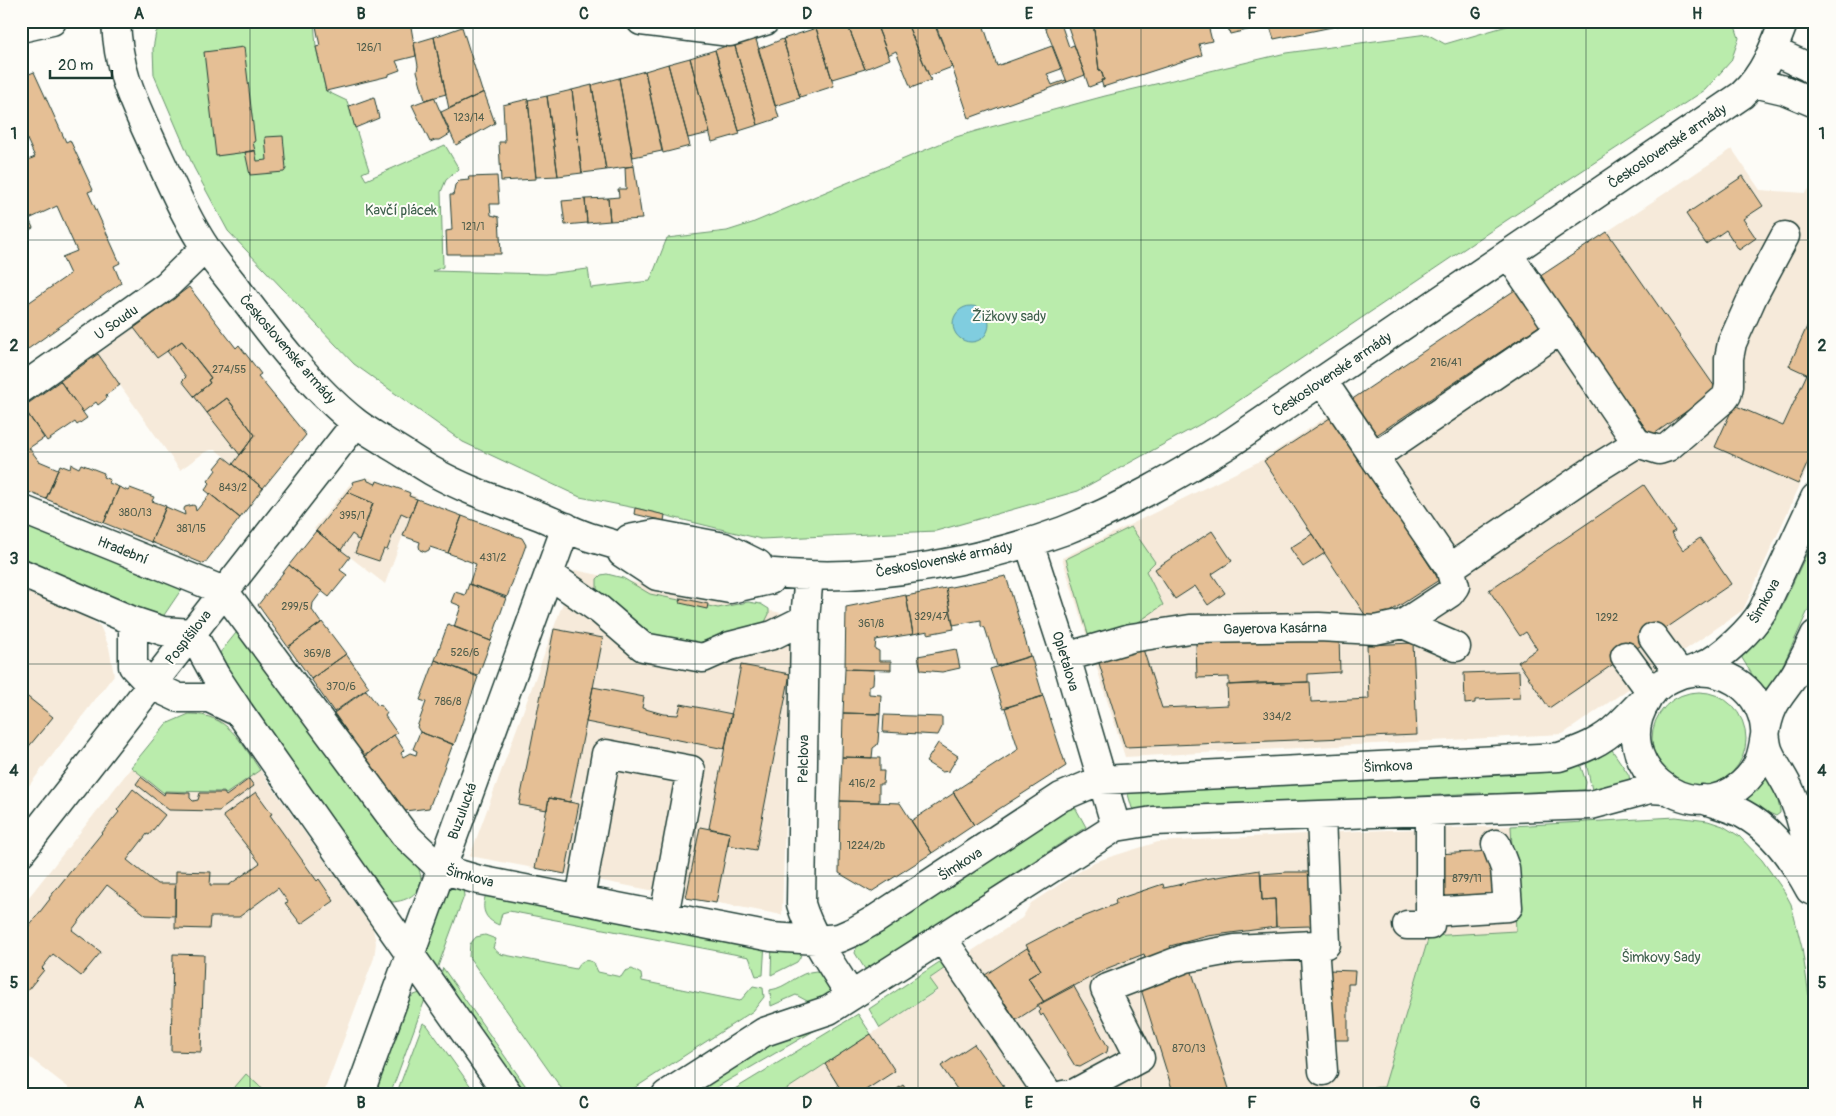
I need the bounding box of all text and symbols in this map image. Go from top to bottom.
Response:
text: A [134,4,145,24]
text: B [356,4,366,24]
text: C [579,4,589,24]
text: D [802,4,812,24]
text: E [1025,4,1034,24]
text: F [1247,4,1257,24]
text: G [1470,4,1481,24]
text: H [1692,4,1702,24]
house number: 126/1 [356,41,382,54]
scale bar [50,48,112,80]
text: 20 m [58,56,93,75]
street label: Československé armády [1604,100,1730,192]
house number: 123/14 [454,111,485,124]
text: 1 [11,124,17,144]
text: 1 [1819,124,1825,144]
park label: Kavčí plácek [365,202,437,219]
house number: 121/1 [461,220,485,233]
street label: Československé armády [236,291,340,407]
street label: U Soudu [91,301,141,343]
park label: Žižkovy sady [972,308,1046,325]
street label: Československé armády [1269,328,1395,420]
text: 2 [10,336,19,356]
text: 2 [1818,336,1827,356]
house number: 216/41 [1430,356,1462,369]
house number: 274/55 [212,363,246,376]
house number: 843/2 [219,481,247,494]
house number: 380/13 [118,506,152,519]
house number: 395/1 [339,509,365,522]
house number: 381/15 [176,522,206,535]
street label: Hradební [95,533,151,568]
street label: Československé armády [874,537,1014,581]
text: 3 [10,549,19,569]
text: 3 [1818,549,1827,569]
house number: 431/2 [480,551,506,564]
street label: Šimkova [1744,575,1784,627]
house number: 299/5 [281,600,309,613]
street label: Pospíšilova [162,607,215,668]
house number: 329/47 [914,610,948,623]
house number: 1292 [1596,611,1618,624]
house number: 361/8 [858,617,885,630]
street label: Gayerova Kasárna [1223,619,1327,638]
street label: Opletalova [1048,629,1083,693]
house number: 526/6 [451,646,479,659]
house number: 369/8 [303,647,331,660]
house number: 370/6 [326,680,356,693]
house number: 786/8 [434,695,462,708]
house number: 334/2 [1263,710,1291,723]
street label: Pelclova [795,734,812,784]
street label: Šimkova [1363,756,1413,776]
text: 4 [9,761,19,781]
text: 4 [1817,761,1827,781]
house number: 416/2 [848,777,876,790]
street label: Buzulucká [444,780,481,842]
house number: 1224/2b [847,839,885,852]
street label: Šimkova [935,843,985,885]
street label: Šimkova [444,861,496,891]
house number: 879/11 [1452,872,1482,885]
park label: Šimkovy Sady [1621,948,1701,966]
text: 5 [10,973,19,993]
text: 5 [1818,973,1827,993]
house number: 870/13 [1172,1042,1206,1055]
text: A [134,1093,145,1113]
text: B [356,1093,366,1113]
text: C [579,1093,589,1113]
text: D [802,1093,812,1113]
text: E [1025,1093,1034,1113]
text: F [1247,1093,1257,1113]
text: G [1470,1093,1481,1113]
text: H [1692,1093,1702,1113]

